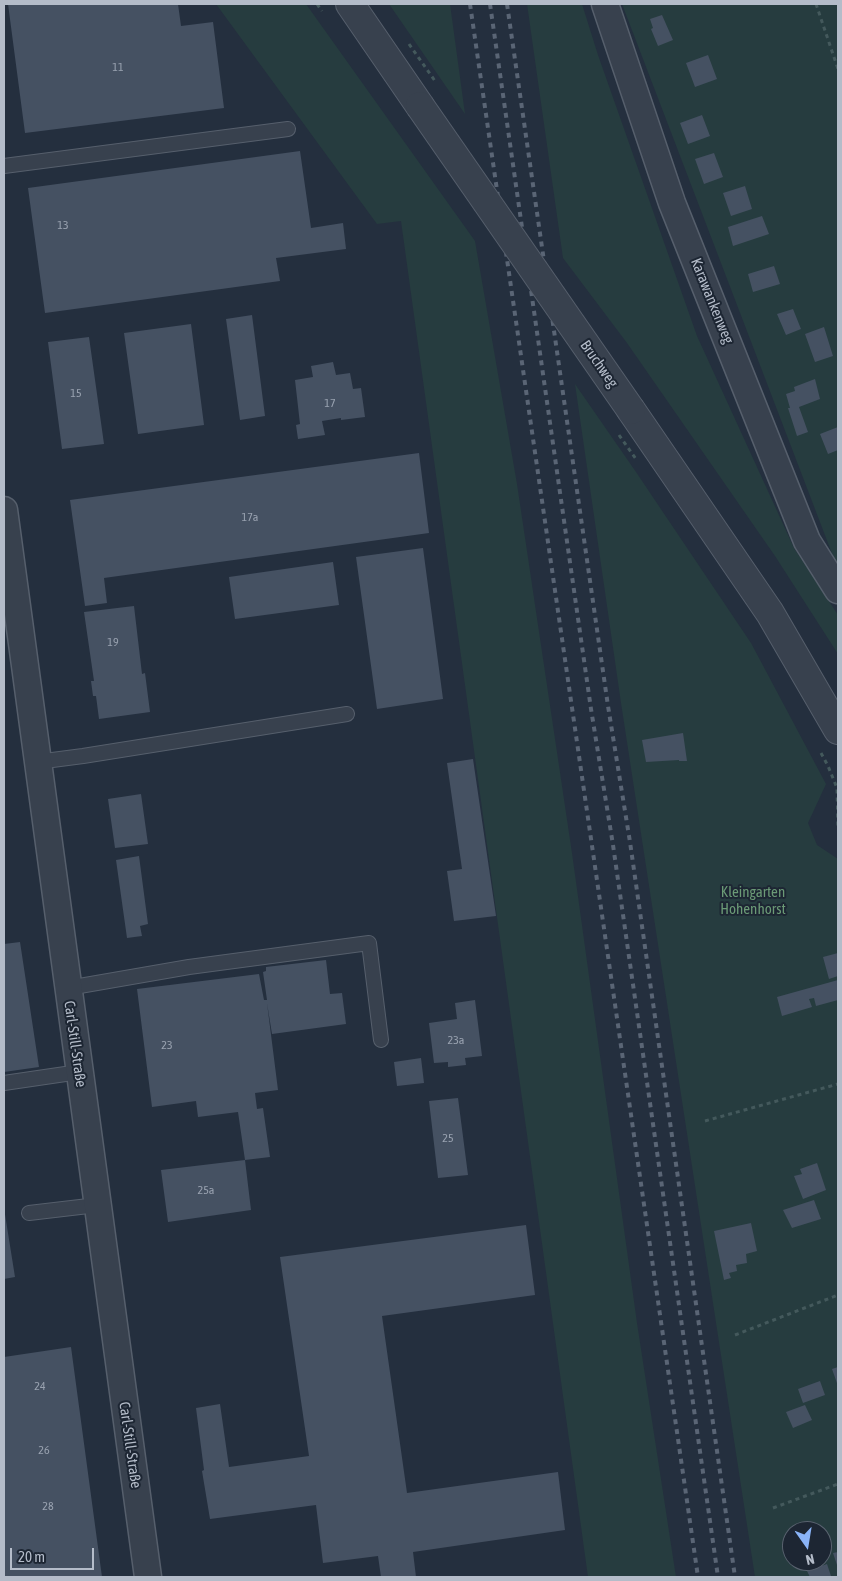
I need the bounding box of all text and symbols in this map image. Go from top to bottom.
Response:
house number: 11 [112,60,124,74]
house number: 13 [57,218,69,232]
street label: Karawankenweg [687,256,737,346]
street label: Bruchweg [576,337,622,391]
house number: 15 [70,386,82,400]
house number: 17 [324,396,336,410]
house number: 17a [242,510,258,524]
house number: 19 [107,635,119,649]
park label: Kleingarten Hohenhorst [720,883,786,918]
street label: Carl-Still-Straße [60,1000,90,1088]
house number: 23a [448,1033,464,1047]
house number: 23 [161,1038,173,1052]
house number: 25 [442,1131,454,1145]
house number: 25a [198,1183,214,1197]
house number: 24 [34,1379,46,1393]
street label: Carl-Still-Straße [115,1401,145,1489]
house number: 26 [38,1443,50,1457]
house number: 28 [42,1499,54,1513]
north arrow [782,1521,832,1571]
scale bar [12,1538,96,1570]
text: 20 m [18,1548,45,1565]
text: N [804,1551,816,1568]

